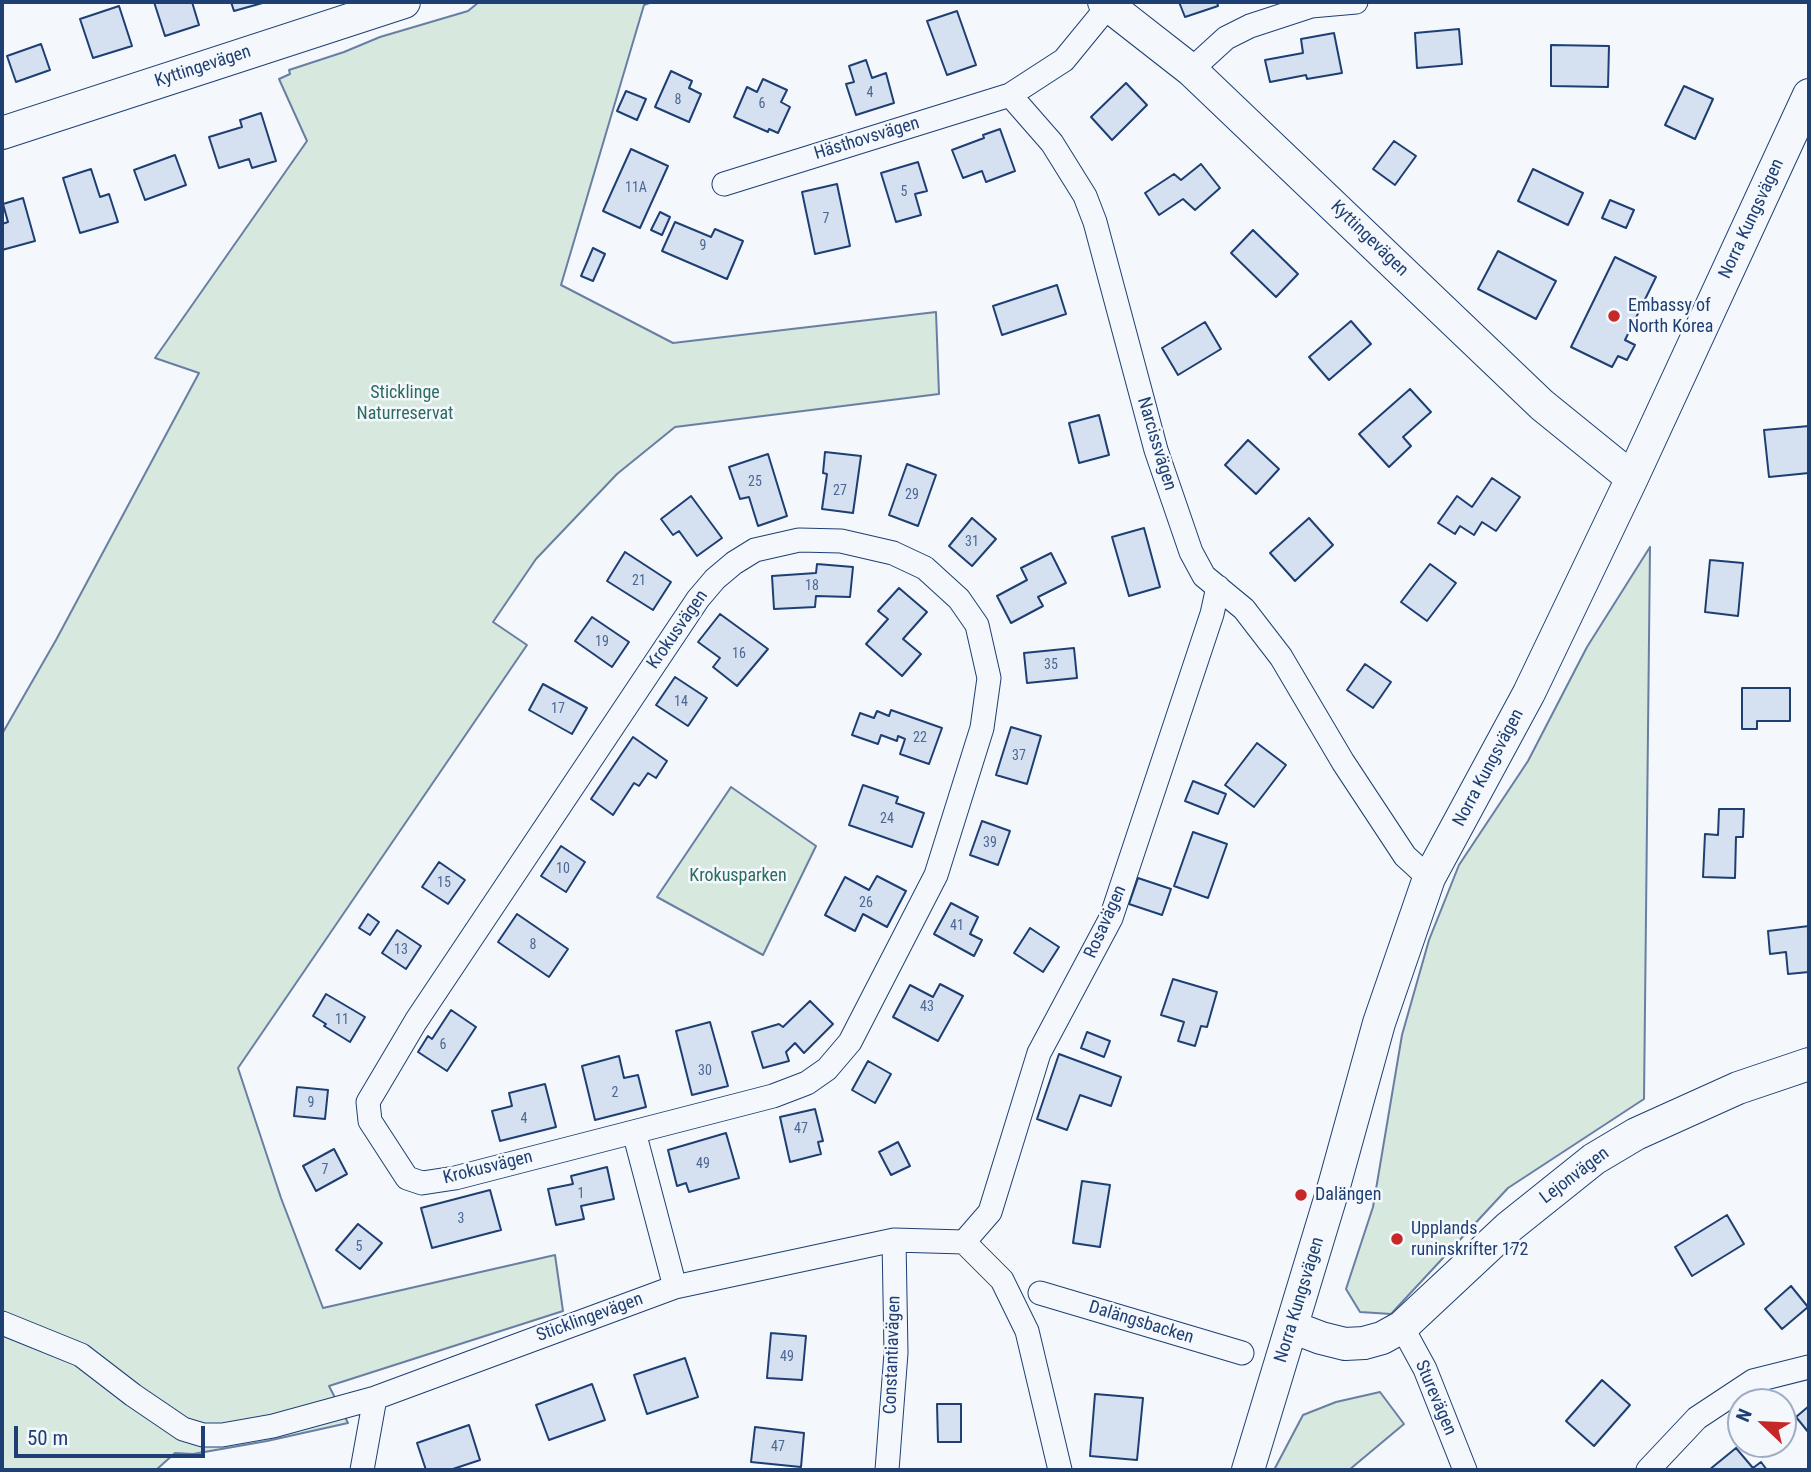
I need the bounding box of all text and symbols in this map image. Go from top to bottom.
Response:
street label: Kyttingevägen [152,41,254,93]
house number: 4 [867,85,873,101]
house number: 8 [675,92,681,108]
house number: 6 [759,96,765,112]
street label: Hästhovsvägen [812,113,922,165]
street label: Norra Kungsvägen [1715,156,1789,282]
house number: 11A [625,180,647,196]
house number: 5 [901,184,907,200]
street label: Kyttingevägen [1326,197,1412,281]
house number: 7 [823,211,829,227]
house number: 9 [700,238,706,254]
place label: Embassy of North Korea [1628,295,1713,338]
marker: Embassy of North Korea [1606,308,1622,324]
park label: Sticklinge Naturreservat [357,382,453,424]
street label: Narcissvägen [1132,395,1180,493]
house number: 25 [748,474,762,490]
house number: 27 [833,483,847,499]
house number: 29 [905,487,919,503]
house number: 31 [965,534,979,550]
house number: 21 [632,573,646,589]
house number: 18 [805,578,819,594]
street label: Krokusvägen [643,586,713,674]
house number: 19 [595,634,609,650]
house number: 16 [732,646,746,662]
house number: 35 [1044,657,1058,673]
house number: 14 [674,694,688,710]
house number: 17 [551,701,565,717]
street label: Norra Kungsvägen [1449,706,1529,830]
house number: 22 [913,730,927,746]
house number: 37 [1012,748,1026,764]
house number: 24 [880,811,894,827]
house number: 39 [983,835,997,851]
house number: 10 [556,861,570,877]
park label: Krokusparken [689,865,787,887]
house number: 15 [437,875,451,891]
street label: Rosavägen [1080,882,1132,962]
house number: 26 [859,895,873,911]
house number: 41 [950,918,964,934]
house number: 8 [530,937,536,953]
house number: 13 [394,942,408,958]
house number: 43 [920,999,934,1015]
house number: 11 [335,1012,349,1028]
house number: 6 [440,1037,446,1053]
house number: 30 [698,1063,712,1079]
house number: 2 [612,1085,618,1101]
house number: 9 [308,1095,314,1111]
house number: 4 [521,1111,527,1127]
house number: 47 [794,1121,808,1137]
street label: Lejonvägen [1536,1143,1614,1209]
street label: Krokusvägen [441,1146,535,1190]
house number: 49 [696,1156,710,1172]
house number: 7 [322,1162,328,1178]
place label: Dalängen [1315,1184,1381,1206]
house number: 1 [578,1186,584,1202]
marker: Dalängen [1293,1187,1309,1203]
house number: 3 [458,1211,464,1227]
place label: Upplands runinskrifter 172 [1411,1218,1528,1260]
marker: Upplands runinskrifter 172 [1389,1231,1405,1247]
street label: Norra Kungsvägen [1271,1235,1329,1365]
house number: 5 [356,1239,362,1255]
street label: Sticklingevägen [534,1289,646,1347]
street label: Constantiavägen [880,1295,906,1415]
street label: Dalängsbacken [1086,1297,1196,1349]
house number: 49 [780,1349,794,1365]
street label: Sturevägen [1410,1357,1460,1439]
north arrow [1727,1388,1797,1458]
text: N [1731,1406,1757,1425]
scale bar [18,1412,208,1456]
text: 50 m [27,1426,68,1450]
house number: 47 [771,1439,785,1455]

